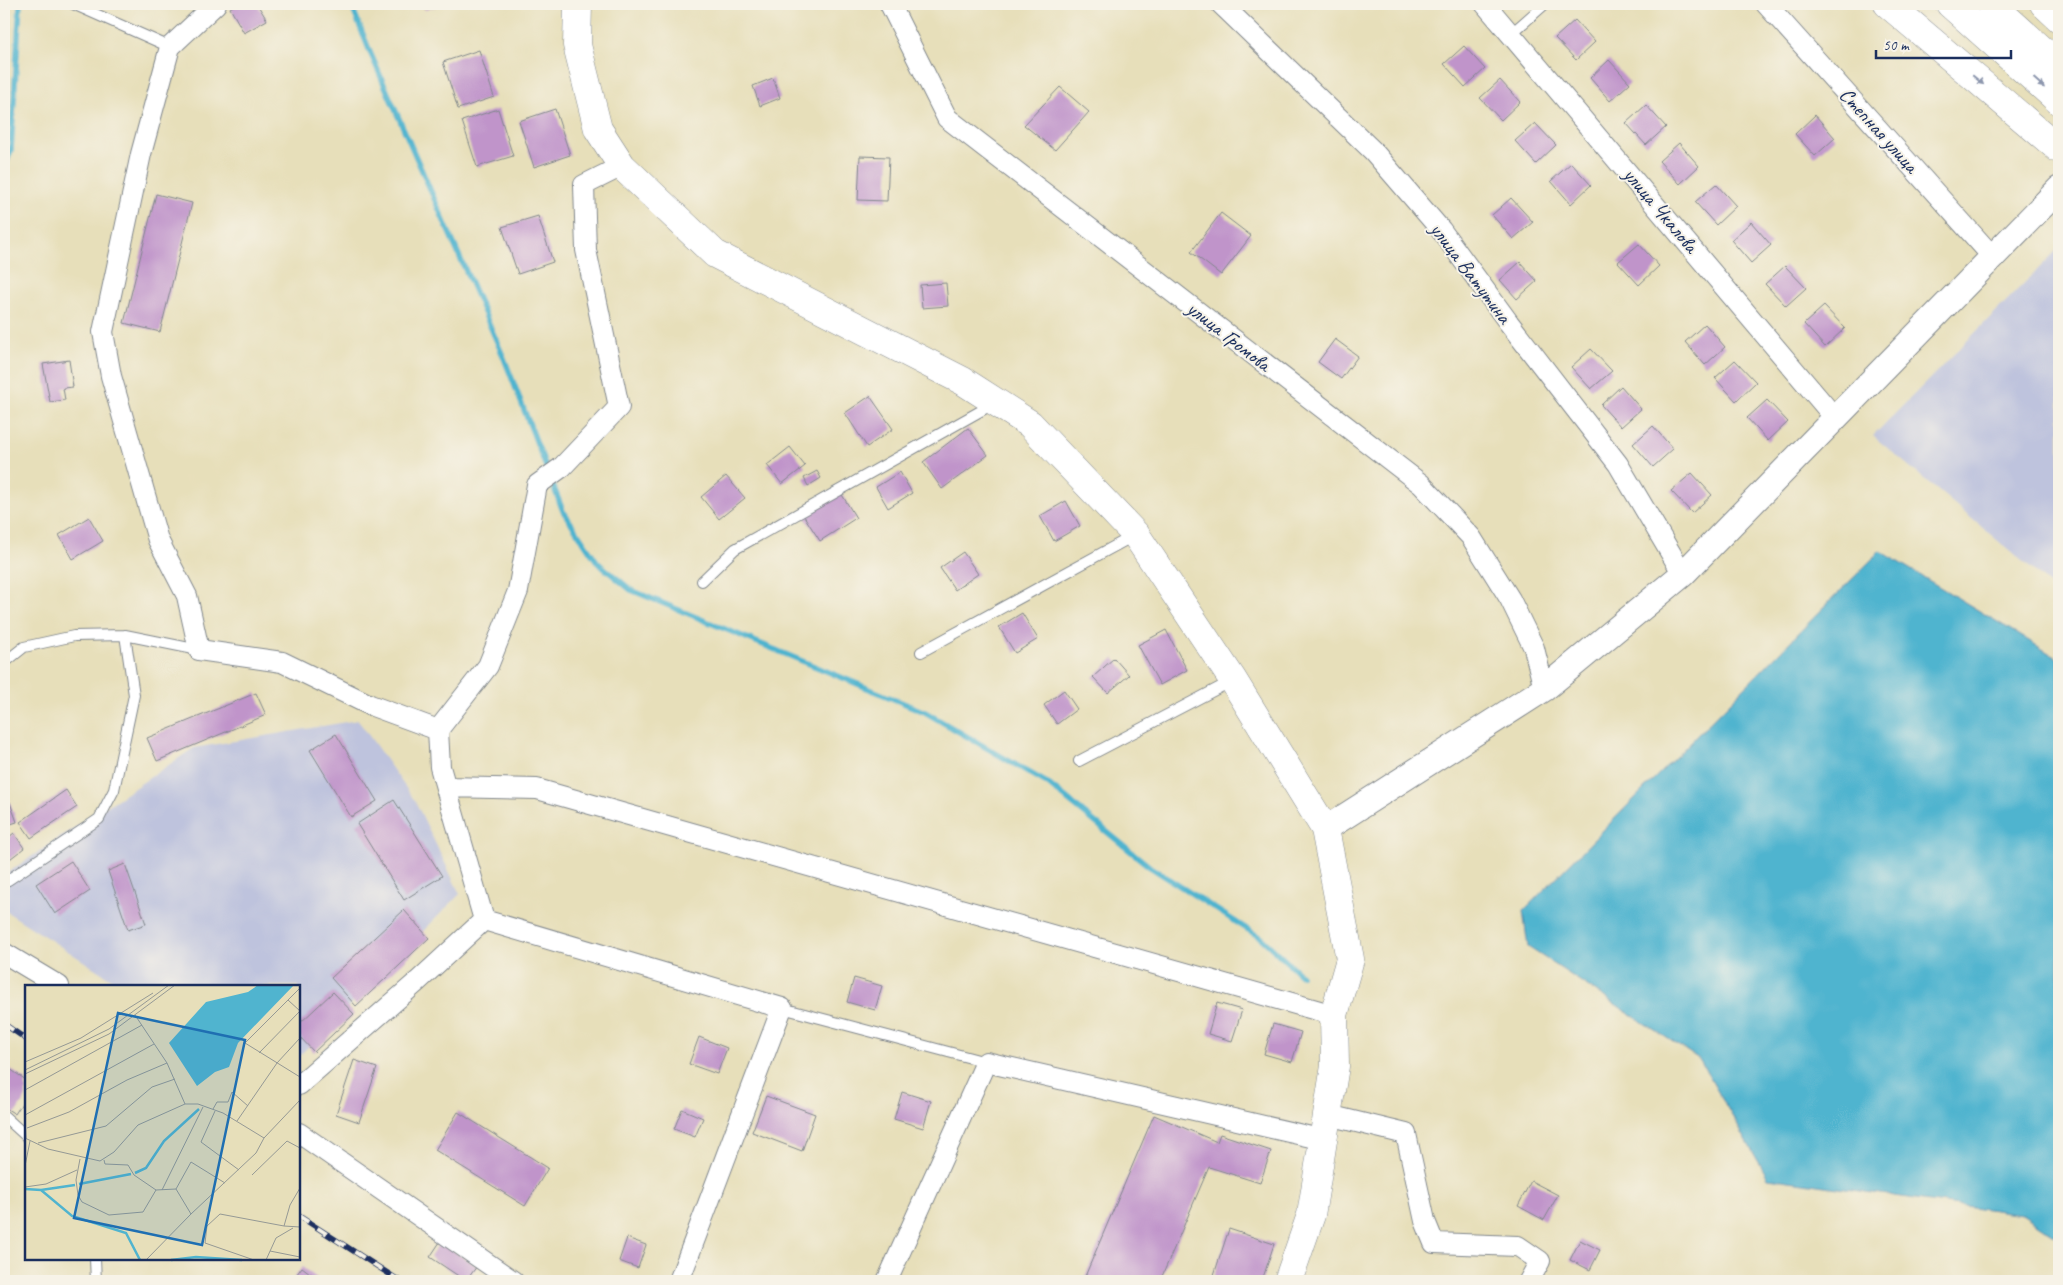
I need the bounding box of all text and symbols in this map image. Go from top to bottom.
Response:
scale bar [1876,28,2010,60]
text: 50 m [1883,36,1910,55]
one-way arrow [1972,75,1985,86]
one-way arrow [2032,77,2044,89]
street label: Степная улица [1834,82,1926,180]
street label: улица Чкалова [1617,161,1706,260]
street label: улица Ватутина [1423,216,1519,330]
street label: улица Громова [1180,294,1278,378]
inset map [25,985,300,1260]

